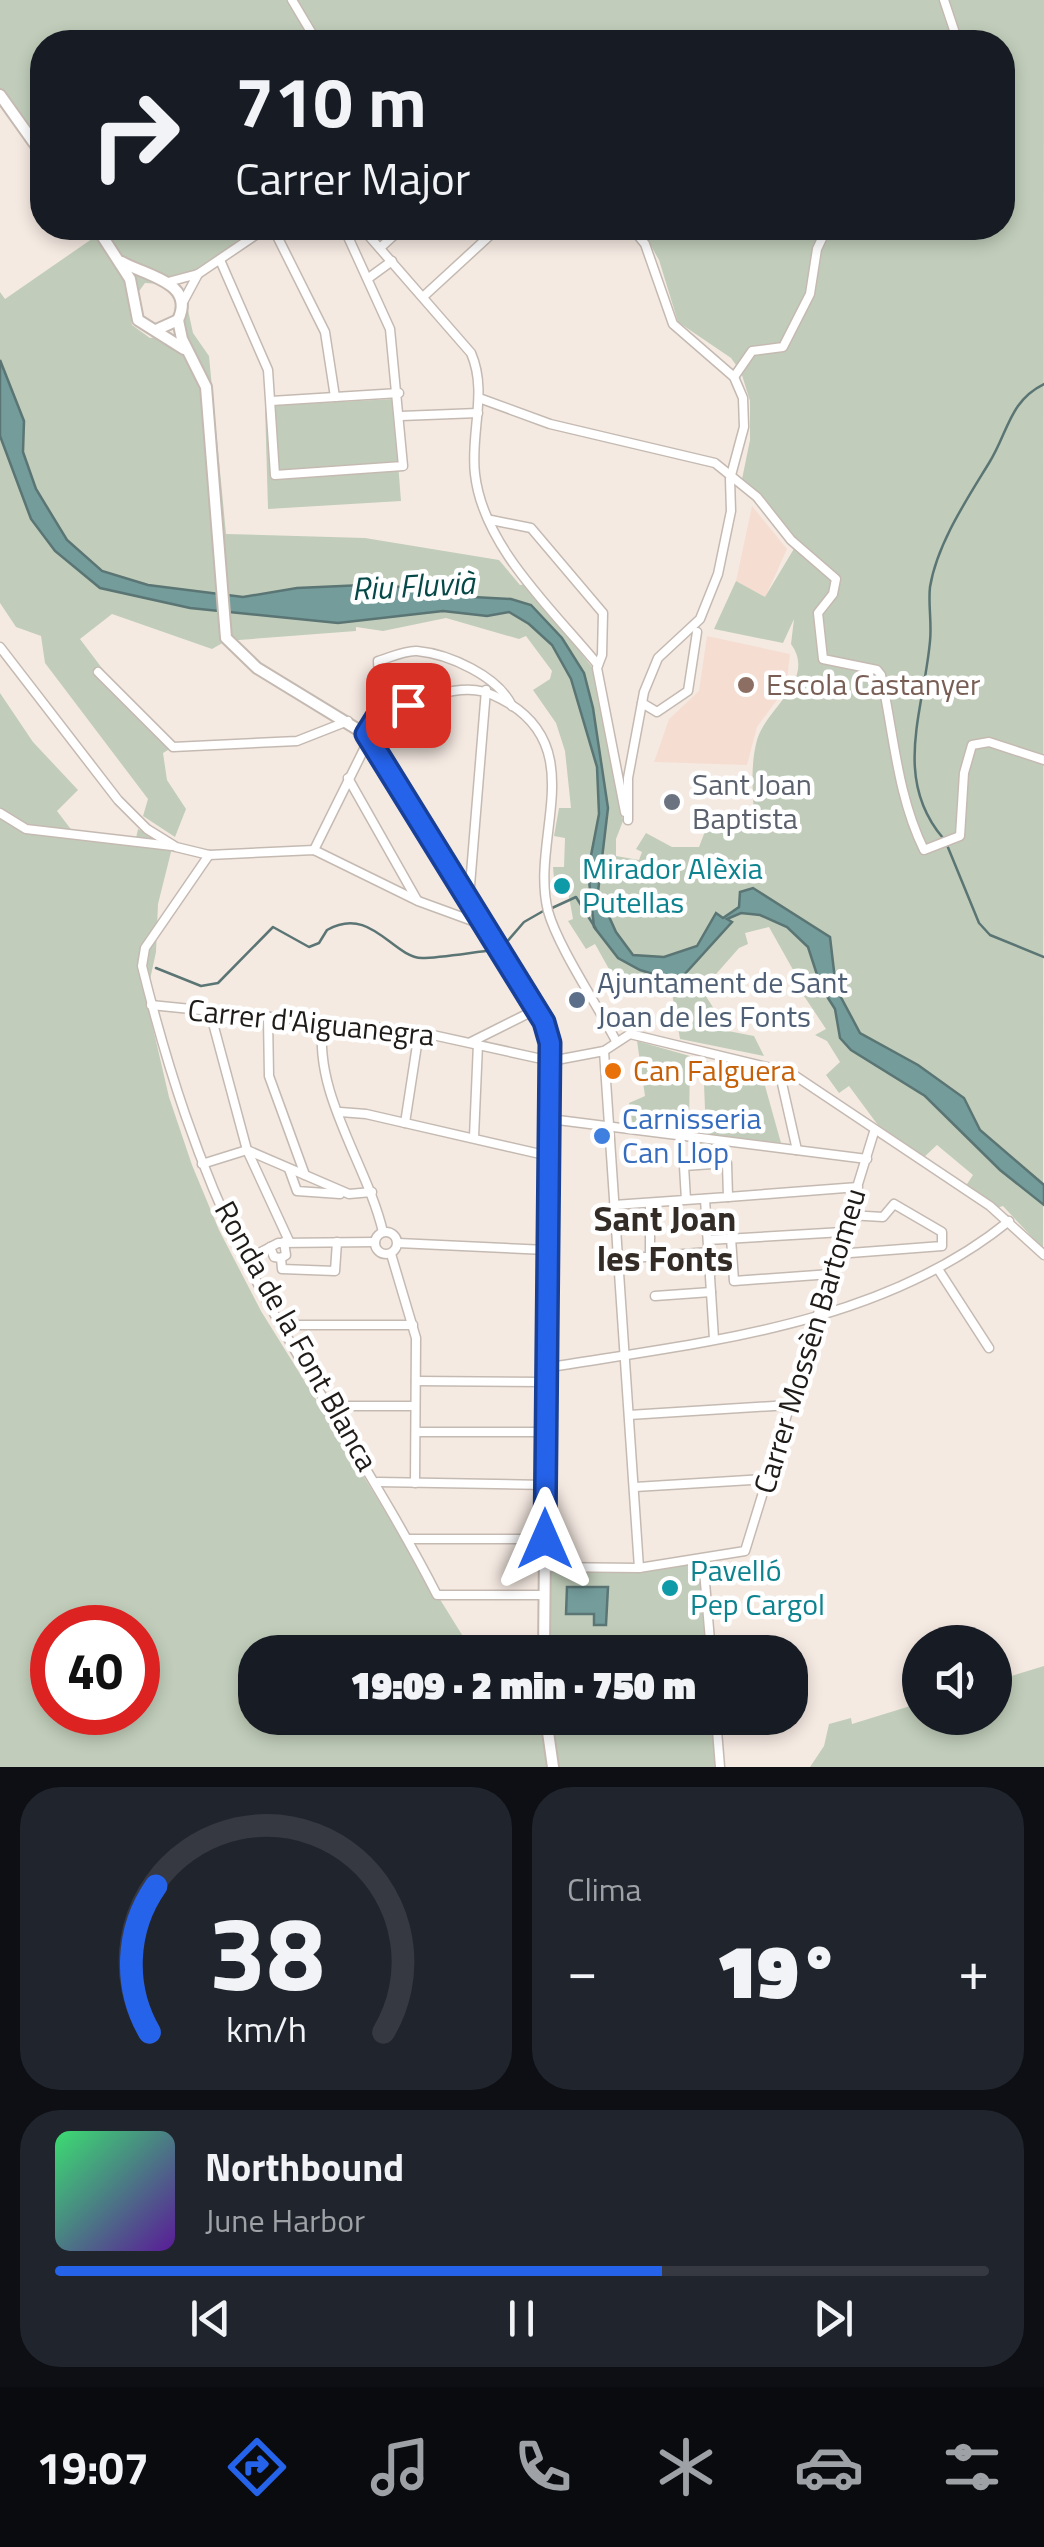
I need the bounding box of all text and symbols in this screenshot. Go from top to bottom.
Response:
text: 710 m [235,48,427,154]
icon: right [70,70,200,200]
text: Carrer Major [235,144,470,212]
water label: Riu Fluvià [350,558,478,612]
place label: Escola Castanyer [766,661,980,707]
pin [366,663,451,748]
marker: Escola Castanyer [735,674,757,696]
icon: arrive [381,678,436,733]
place label: Sant Joan Baptista [692,761,812,841]
marker: Sant Joan Baptista [661,791,683,813]
place label: Mirador Alèxia Putellas [582,845,763,925]
marker: Mirador Alèxia Putellas [551,875,573,897]
place label: Ajuntament de Sant Joan de les Fonts [597,959,848,1039]
street label: Carrer d'Aiguanegra [186,986,437,1058]
marker: Ajuntament de Sant Joan de les Fonts [566,989,588,1011]
place label: Can Falguera [633,1047,796,1093]
marker: Can Falguera [602,1060,624,1082]
place label: Carnisseria Can Llop [622,1095,761,1175]
marker: Carnisseria Can Llop [591,1125,613,1147]
street label: Carrer Mossèn Bartomeu [741,1182,877,1499]
district label: Sant Joan les Fonts [594,1191,736,1285]
street label: Ronda de la Font Blanca [203,1192,390,1479]
position arrow [493,1487,597,1591]
place label: Pavelló Pep Cargol [690,1547,825,1627]
marker: Pavelló Pep Cargol [659,1577,681,1599]
speed limit sign: 40 [30,1605,160,1735]
map controls [902,1625,1012,1735]
button: sound [902,1625,1012,1735]
text: 19:09 · 2 min · 750 m [350,1656,696,1714]
text: Clima [567,1865,642,1913]
text: 38 [208,1872,324,2030]
text: 19° [716,1913,840,2027]
text: − [567,1928,598,2011]
text: + [958,1928,989,2011]
text: km/h [226,2001,306,2056]
text: Northbound [205,2138,404,2196]
text: June Harbor [205,2196,365,2244]
icon: previous [183,2291,238,2346]
icon: pause [494,2291,549,2346]
icon: next [806,2291,861,2346]
icon: directions [222,2432,292,2502]
icon: music [365,2432,435,2502]
icon: phone [508,2432,578,2502]
icon: climate [651,2432,721,2502]
icon: car [794,2432,864,2502]
icon: filters [937,2432,1007,2502]
text: 19:07 [37,2433,149,2501]

